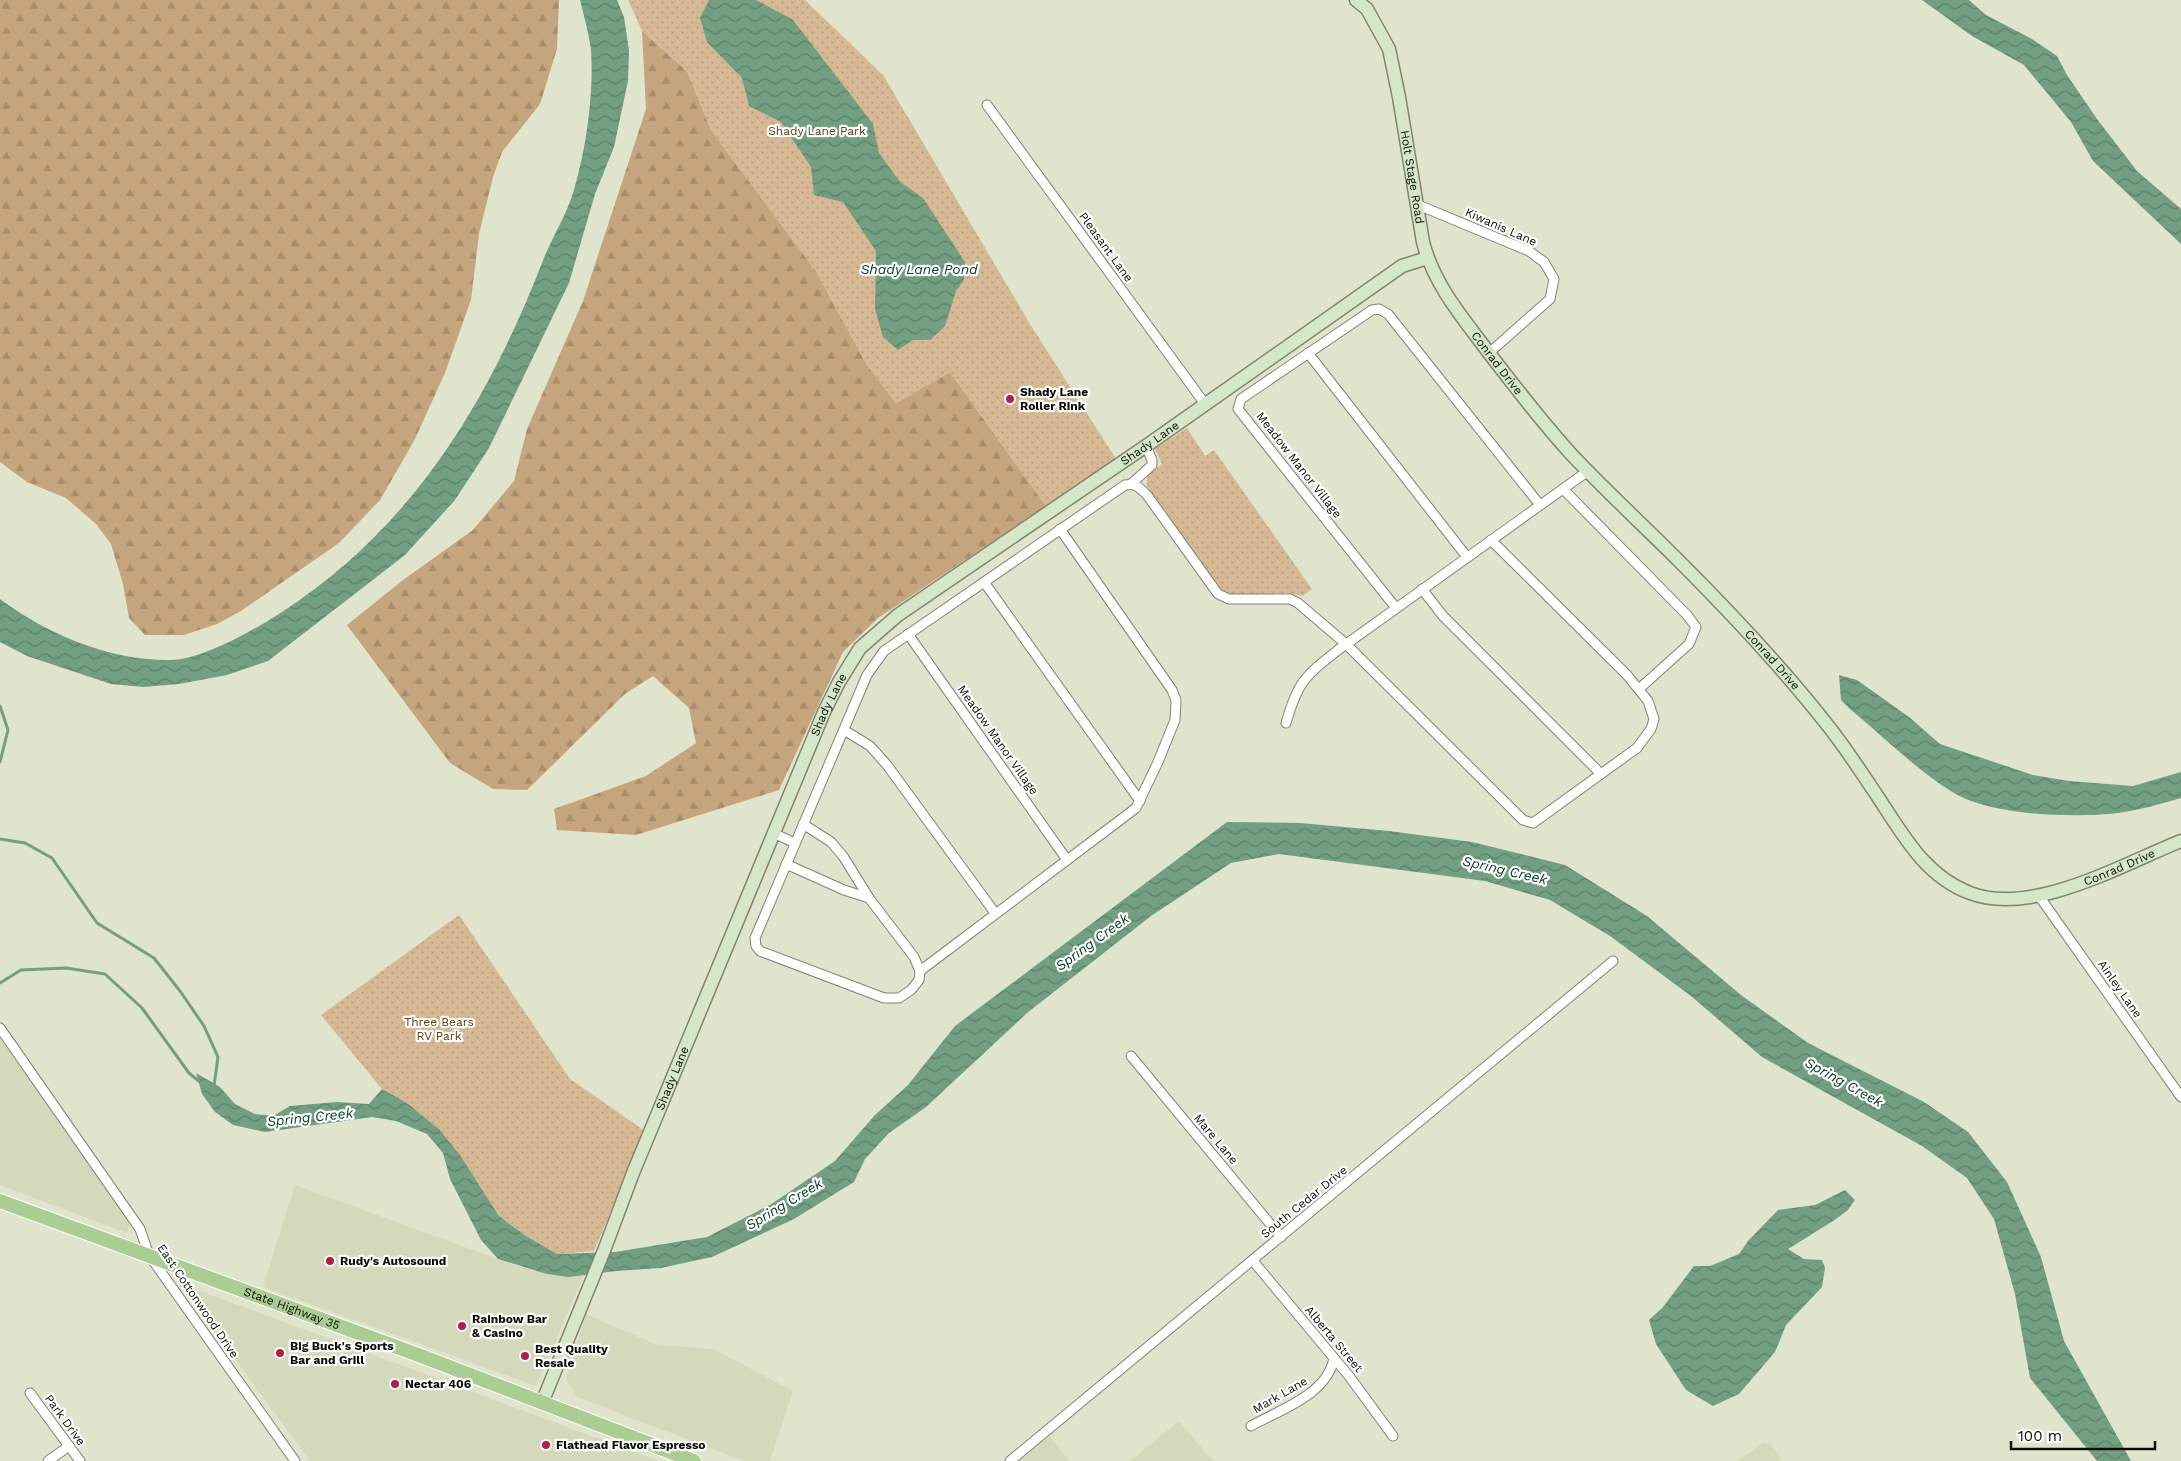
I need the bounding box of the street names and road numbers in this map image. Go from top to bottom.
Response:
street label: Holt Stage Road [1398,129,1427,225]
street label: Kiwanis Lane [1463,205,1539,249]
street label: Pleasant Lane [1076,209,1136,285]
street label: Conrad Drive [1468,329,1526,398]
street label: Meadow Manor Village [1253,409,1345,521]
street label: Shady Lane [1118,418,1182,468]
street label: Conrad Drive [1742,627,1803,693]
street label: Shady Lane [808,671,850,738]
street label: Meadow Manor Village [955,683,1041,798]
street label: Conrad Drive [2082,846,2157,889]
street label: Ainley Lane [2095,957,2145,1021]
street label: Shady Lane [653,1044,692,1112]
street label: Mare Lane [1191,1111,1241,1167]
street label: South Cedar Drive [1258,1163,1350,1241]
street label: East Cottonwood Drive [155,1241,242,1361]
street label: State Highway 35 [242,1284,342,1333]
street label: Alberta Street [1302,1303,1366,1375]
street label: Mark Lane [1250,1374,1310,1416]
street label: Park Drive [42,1392,88,1448]

